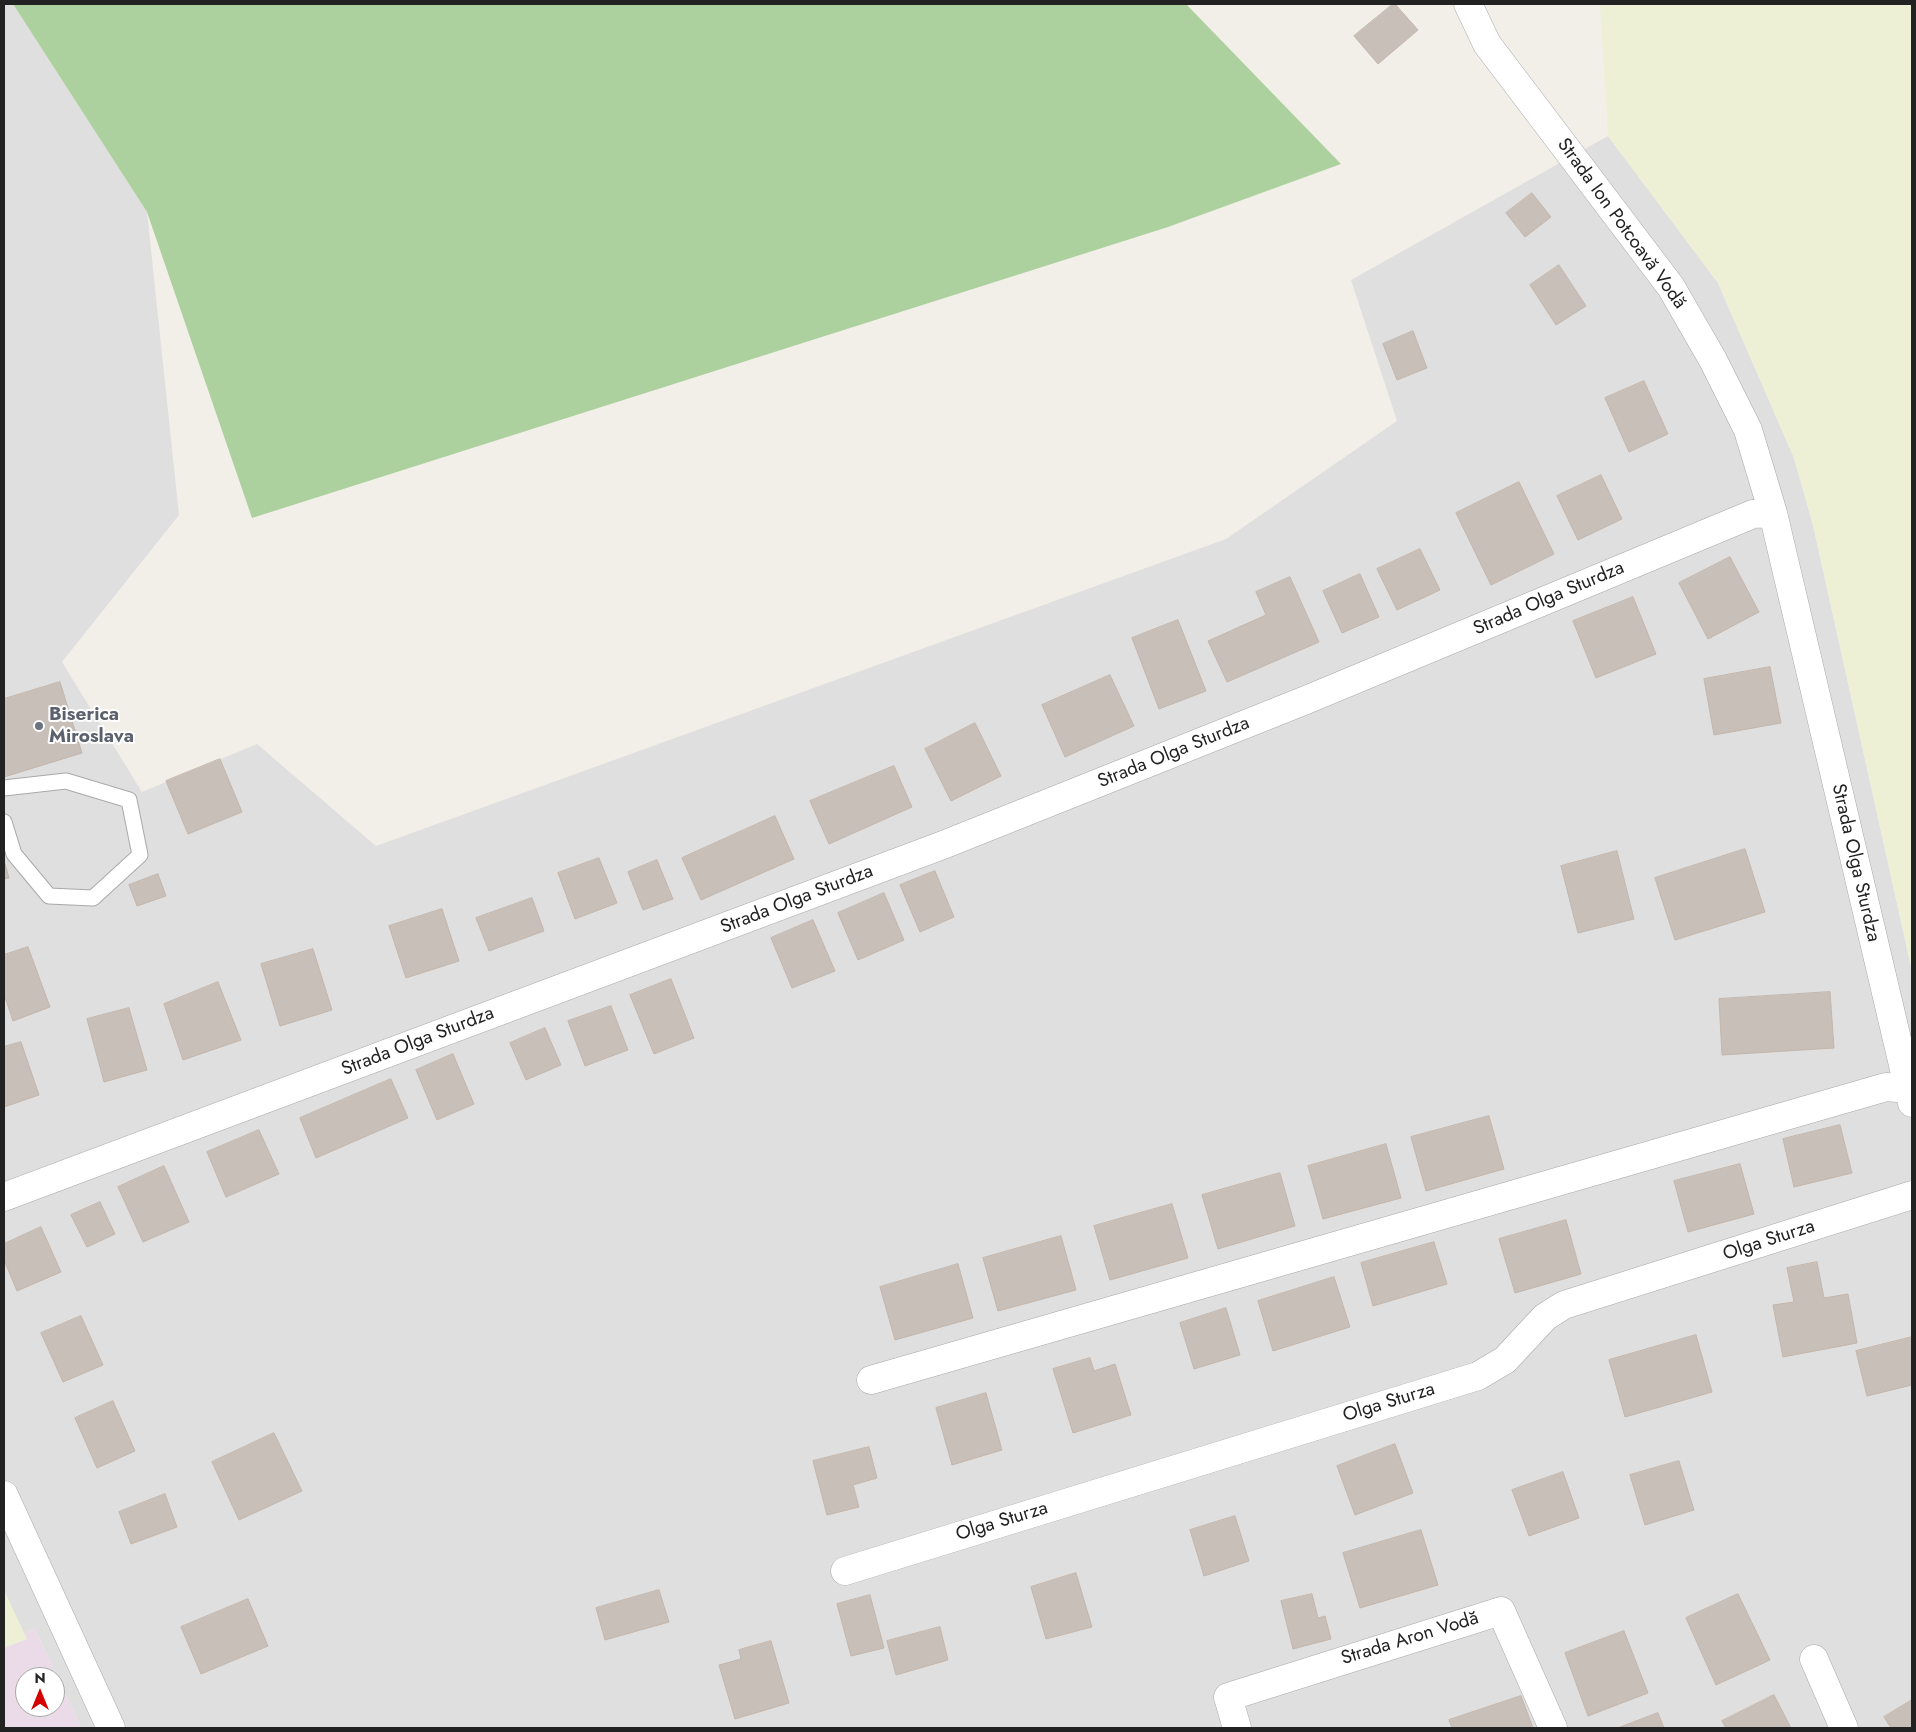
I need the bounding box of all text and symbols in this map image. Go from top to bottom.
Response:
street label: Strada Ion Potcoavă Vodă [1552,134,1690,314]
street label: Strada Olga Sturdza [1470,557,1628,641]
place label: Biserica Miroslava [49,704,134,748]
street label: Strada Olga Sturdza [1095,712,1253,794]
marker: Biserica Miroslava [33,720,45,732]
street label: Strada Olga Sturdza [1826,782,1884,944]
street label: Strada Olga Sturdza [718,860,876,940]
street label: Strada Olga Sturdza [339,1002,497,1082]
street label: Olga Sturza [1720,1215,1818,1267]
street label: Olga Sturza [1340,1378,1438,1428]
street label: Olga Sturza [953,1497,1051,1547]
street label: Strada Aron Vodă [1339,1607,1481,1671]
north arrow [15,1667,65,1717]
text: N [34,1668,46,1688]

